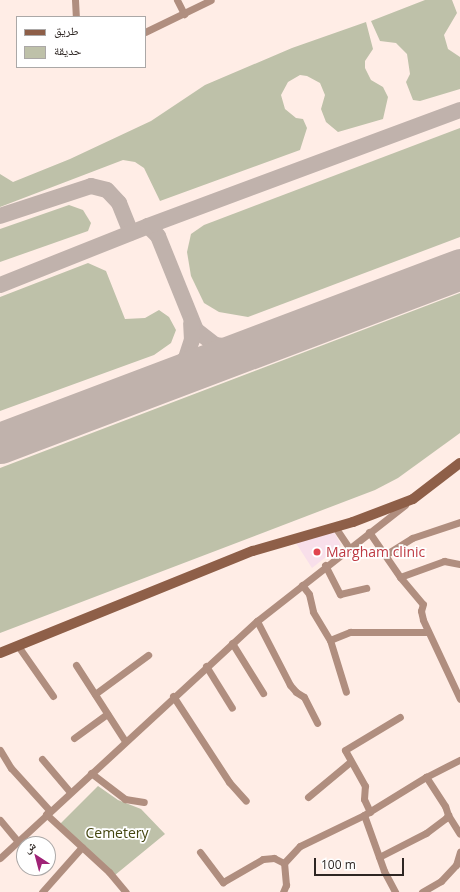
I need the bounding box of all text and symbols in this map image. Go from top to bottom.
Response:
legend [16,16,146,68]
text: طريق [54,22,79,39]
text: حديقة [54,42,82,59]
place label: Margham clinic [326,544,425,560]
marker: Margham clinic [311,546,323,558]
park label: Cemetery [85,825,149,841]
north arrow [16,836,56,876]
text: ش [20,837,38,856]
scale bar [316,850,406,876]
text: 100 m [321,856,356,873]

